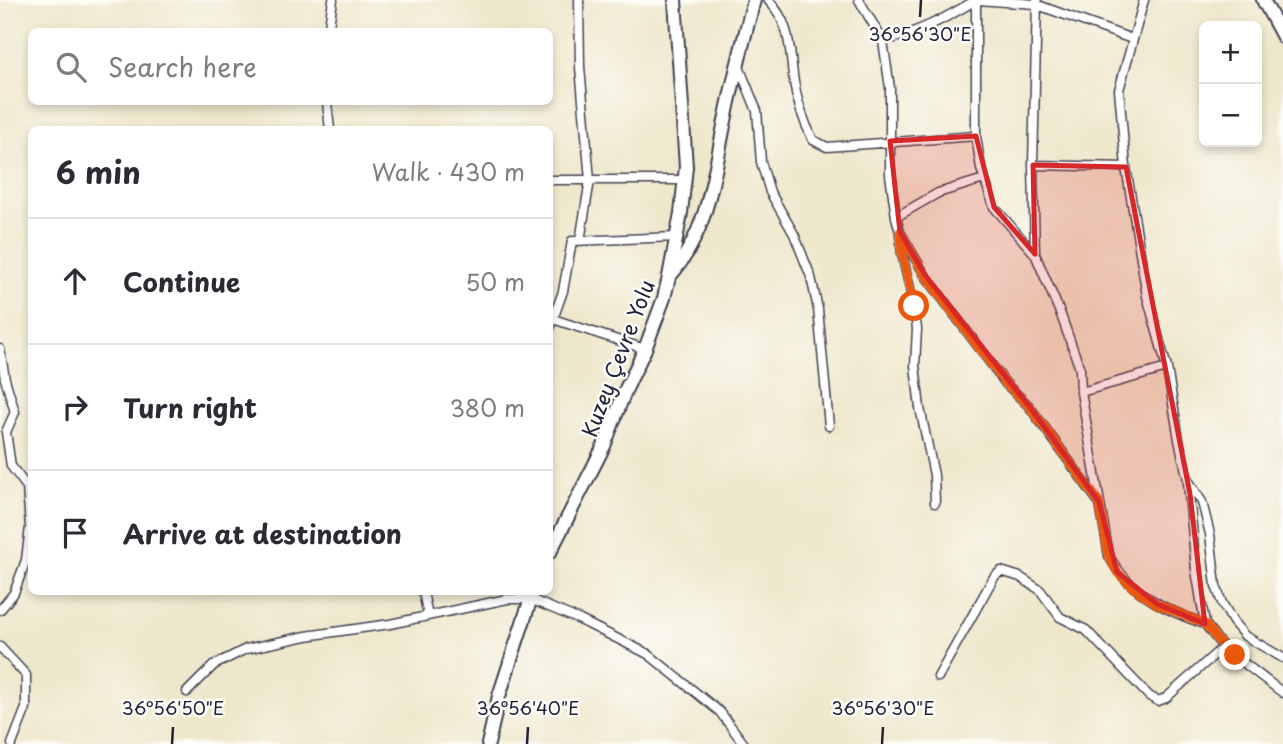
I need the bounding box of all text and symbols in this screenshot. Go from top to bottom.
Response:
text: 36°56'30"E [868,20,972,47]
map controls [1199,21,1262,147]
button: + [1199,21,1262,84]
search box [28,28,553,105]
text: Search here [108,47,257,86]
icon: search [52,48,90,86]
button: − [1199,84,1262,147]
text: 6 min [56,149,141,194]
text: Walk · 430 m [372,154,525,189]
icon: ahead [56,262,94,300]
text: Continue [123,262,240,301]
text: 50 m [465,264,525,299]
street label: Kuzey Çevre Yolu [572,275,662,441]
route start [898,290,929,321]
icon: right [56,388,94,426]
text: Turn right [123,388,257,427]
text: 380 m [450,390,525,425]
icon: arrive [56,514,94,552]
text: Arrive at destination [123,514,402,553]
route end [1219,639,1250,670]
text: 36°56'50"E [122,694,224,721]
text: 36°56'40"E [477,694,579,721]
text: 36°56'30"E [831,694,935,721]

